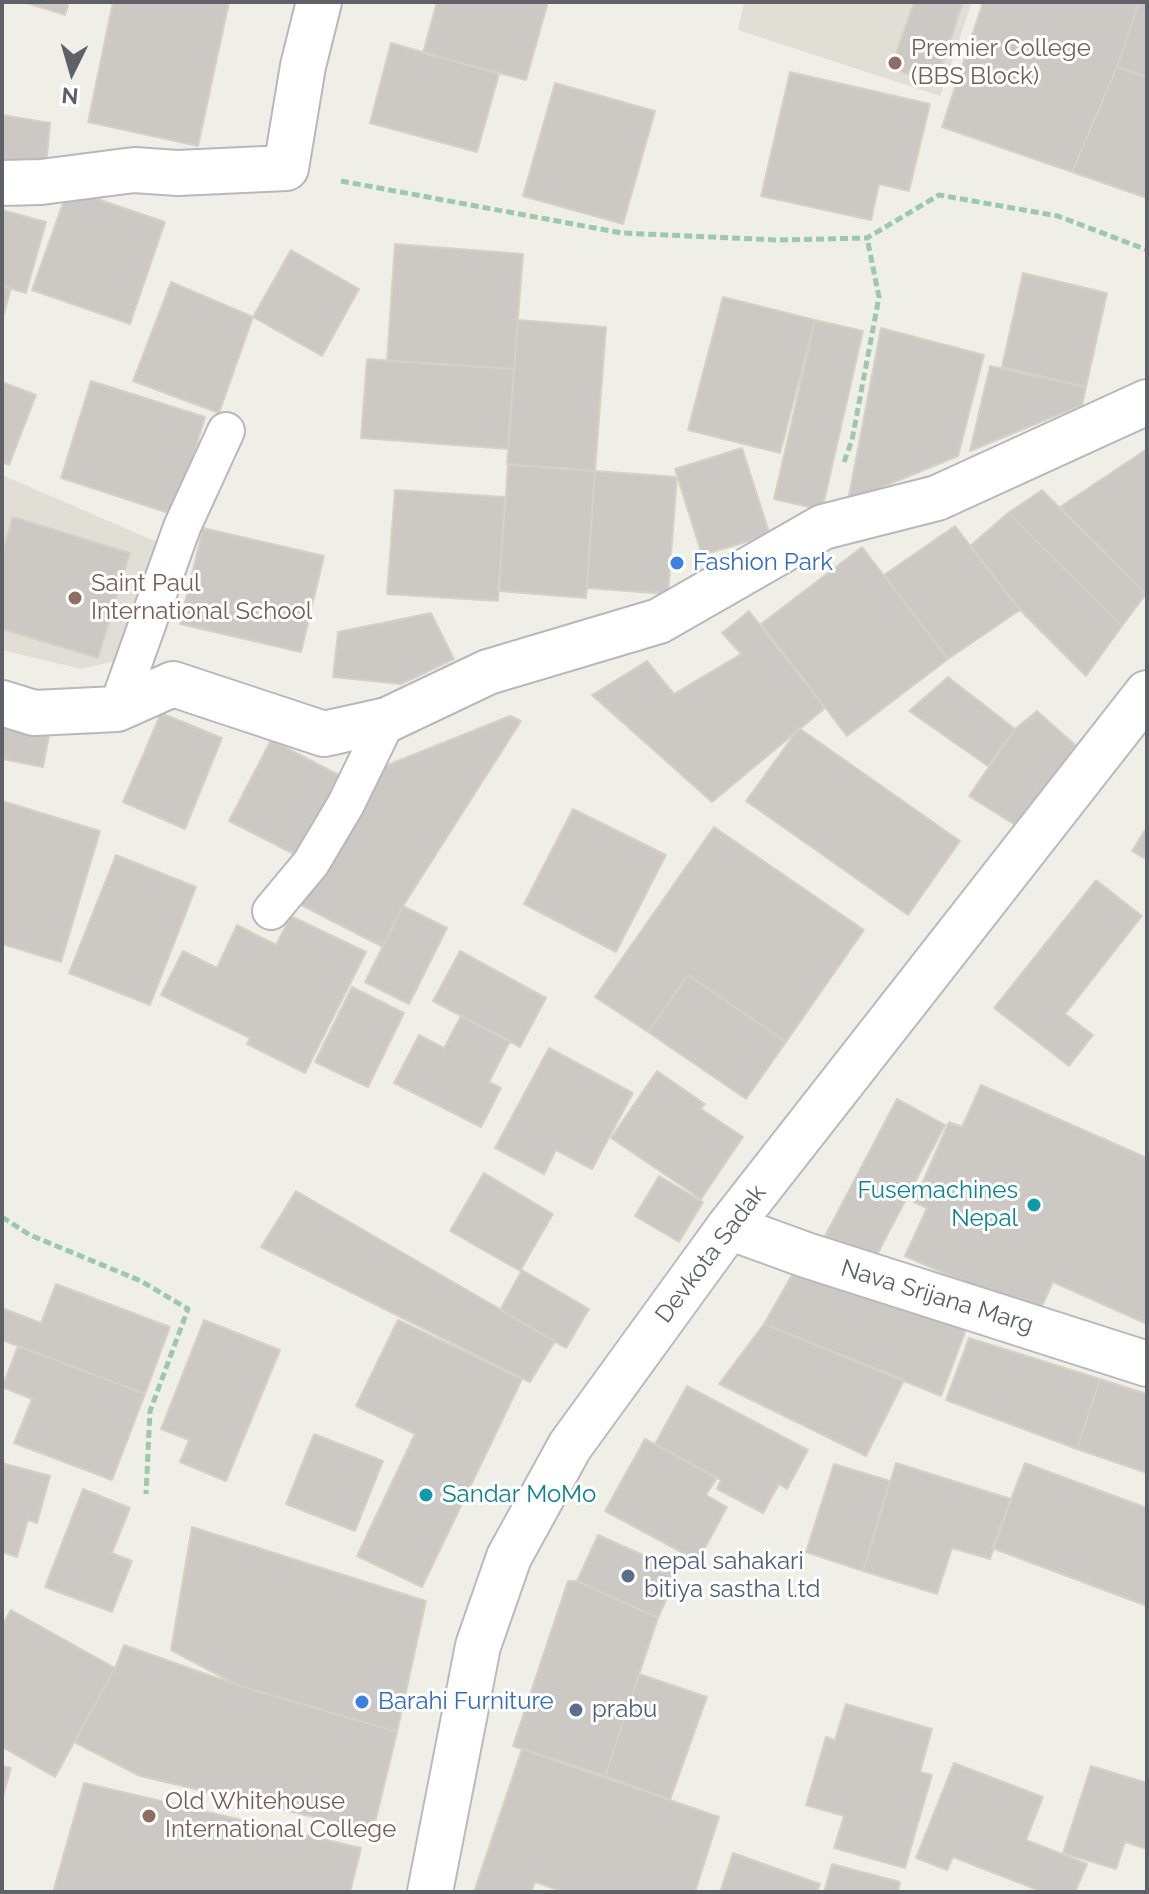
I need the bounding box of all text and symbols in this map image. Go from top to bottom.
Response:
north arrow [32,32,112,112]
place label: Premier College (BBS Block) [911,35,1091,91]
marker: Premier College (BBS Block) [886,54,904,72]
text: N [60,82,79,110]
place label: Fashion Park [693,549,833,577]
marker: Fashion Park [668,554,686,572]
place label: Saint Paul International School [91,570,312,626]
marker: Saint Paul International School [66,589,84,607]
place label: Fusemachines Nepal [858,1177,1018,1233]
street label: Devkota Sadak [650,1179,772,1329]
marker: Fusemachines Nepal [1025,1196,1043,1214]
street label: Nava Srijana Marg [837,1254,1037,1340]
place label: Sandar MoMo [442,1481,596,1509]
marker: Sandar MoMo [417,1486,435,1504]
place label: nepal sahakari bitiya sastha l.td [644,1548,821,1604]
marker: nepal sahakari bitiya sastha l.td [619,1567,637,1585]
place label: Barahi Furniture [378,1688,554,1716]
marker: Barahi Furniture [353,1693,371,1711]
place label: prabu [592,1696,657,1724]
marker: prabu [567,1701,585,1719]
place label: Old Whitehouse International College [165,1788,396,1844]
marker: Old Whitehouse International College [140,1807,158,1825]

